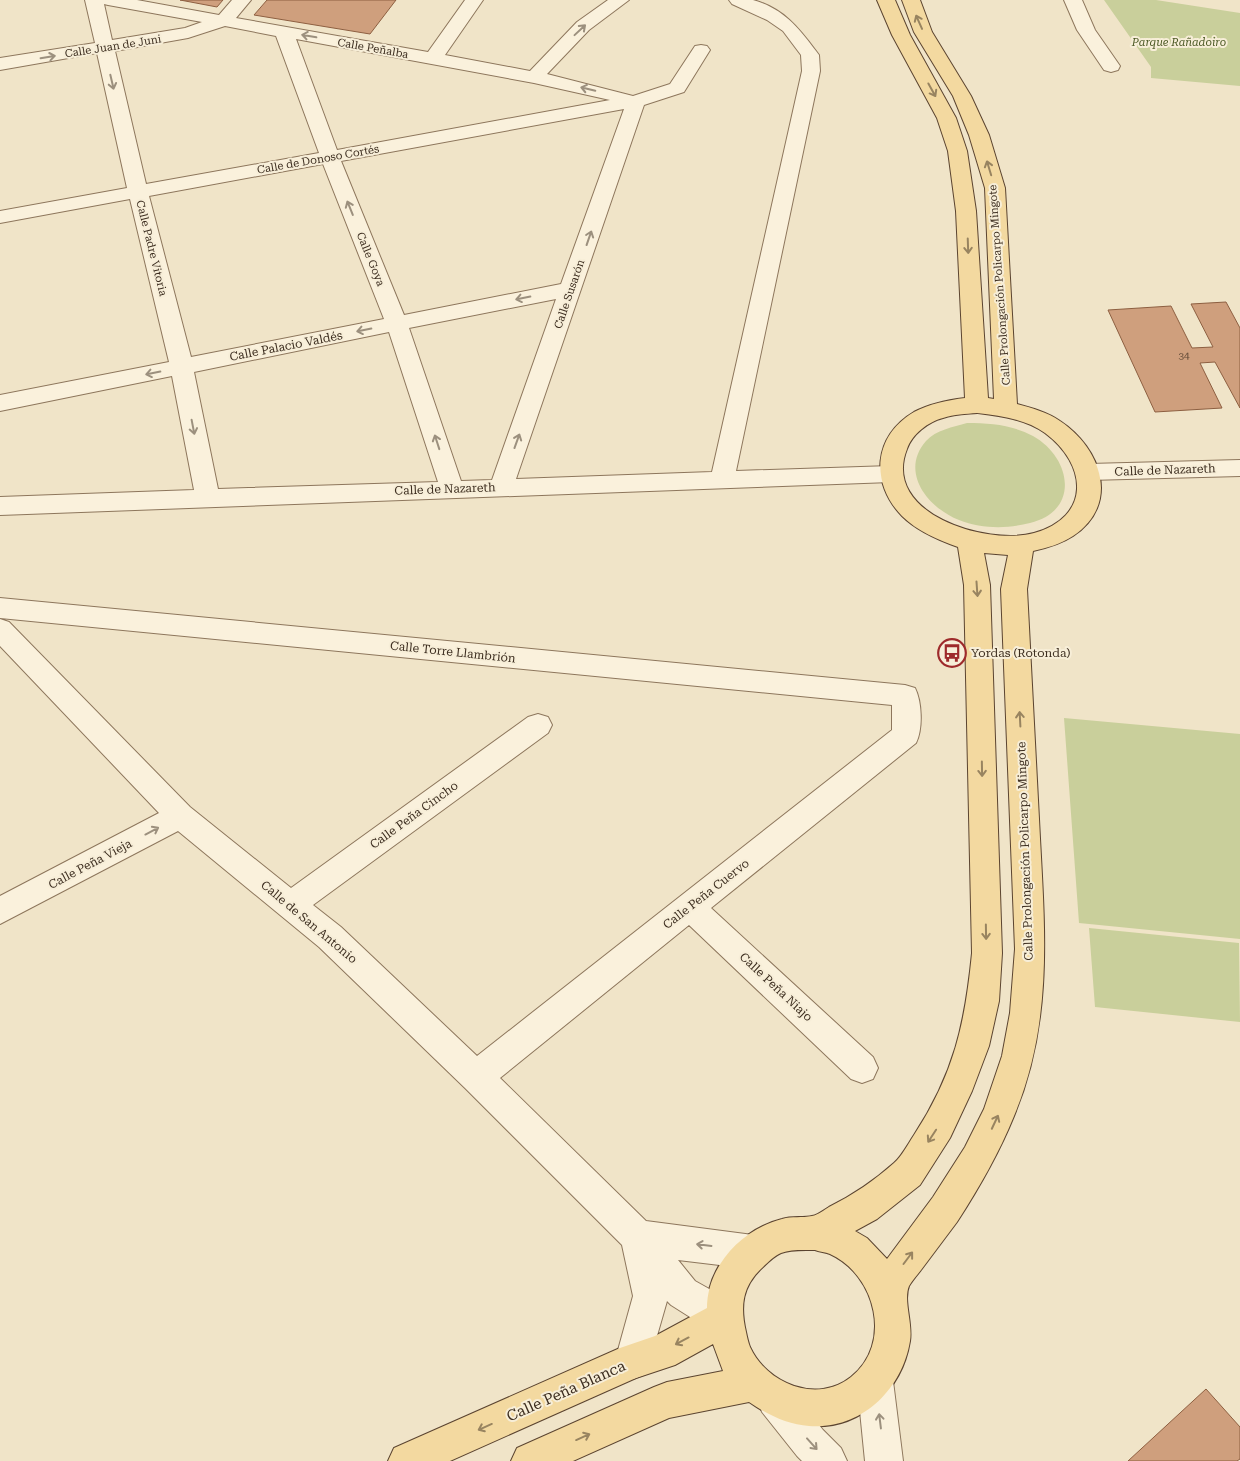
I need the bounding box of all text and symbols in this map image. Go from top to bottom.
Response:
one-way arrow [914,15,924,30]
one-way arrow [573,24,586,36]
one-way arrow [301,31,317,41]
street label: Calle Juan de Juni [64,32,163,61]
street label: Calle Peñalba [336,36,409,61]
park label: Parque Rañadoiro [1131,36,1226,49]
one-way arrow [40,51,56,61]
one-way arrow [108,73,117,89]
one-way arrow [927,82,937,97]
one-way arrow [581,84,597,93]
street label: Calle de Donoso Cortés [256,142,380,177]
one-way arrow [983,160,993,176]
street label: Calle Prolongación Policarpo Mingote [986,184,1013,386]
street label: Calle Padre Vitoria [133,199,170,297]
one-way arrow [345,201,355,216]
street label: Calle Goya [354,230,387,288]
one-way arrow [584,231,594,247]
one-way arrow [963,238,972,254]
street label: Calle Susarón [552,258,587,331]
one-way arrow [516,294,532,303]
one-way arrow [357,326,373,336]
street label: Calle Palacio Valdés [228,328,344,364]
house number: 34 [1178,350,1190,361]
one-way arrow [146,368,162,378]
one-way arrow [189,419,199,435]
one-way arrow [513,434,522,449]
one-way arrow [432,435,441,451]
street label: Calle de Nazareth [1114,461,1216,479]
street label: Calle de Nazareth [394,480,496,498]
one-way arrow [972,581,982,597]
street label: Calle Torre Llambrión [390,638,517,666]
bus stop icon: Yordas (Rotonda) [937,638,967,668]
place label: Yordas (Rotonda) [971,646,1071,660]
one-way arrow [1016,711,1025,727]
street label: Calle Prolongación Policarpo Mingote [1014,741,1036,961]
one-way arrow [977,761,987,777]
street label: Calle Peña Cincho [367,778,461,852]
one-way arrow [144,826,159,836]
street label: Calle Peña Vieja [46,836,134,892]
street label: Calle Peña Cuervo [660,856,752,932]
street label: Calle de San Antonio [258,878,360,966]
one-way arrow [981,923,991,939]
street label: Calle Peña Niajo [737,950,815,1024]
one-way arrow [991,1115,1000,1130]
one-way arrow [927,1129,937,1143]
one-way arrow [697,1240,713,1250]
one-way arrow [902,1252,913,1265]
one-way arrow [675,1337,690,1347]
street label: Calle Peña Blanca [504,1357,628,1425]
one-way arrow [874,1413,884,1429]
one-way arrow [478,1422,493,1432]
one-way arrow [575,1432,590,1442]
one-way arrow [806,1438,817,1451]

